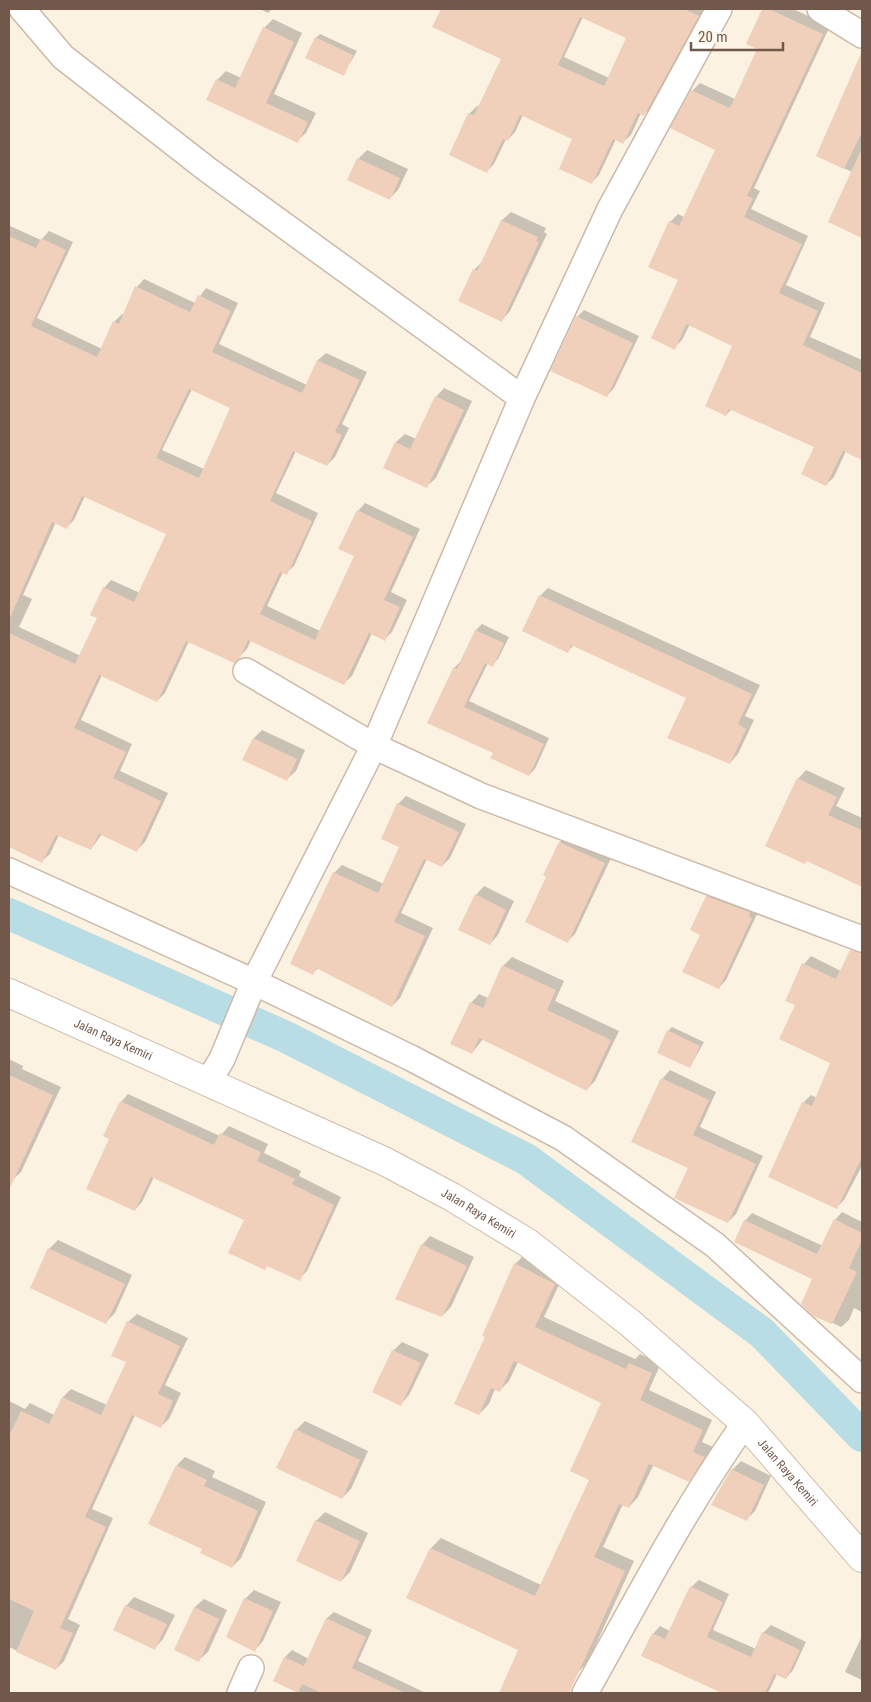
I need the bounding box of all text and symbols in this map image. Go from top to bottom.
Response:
scale bar [691,20,784,52]
text: 20 m [698,28,728,46]
street label: Jalan Raya Kemiri [72,1016,154,1063]
street label: Jalan Raya Kemiri [439,1186,518,1241]
street label: Jalan Raya Kemiri [755,1436,821,1509]

